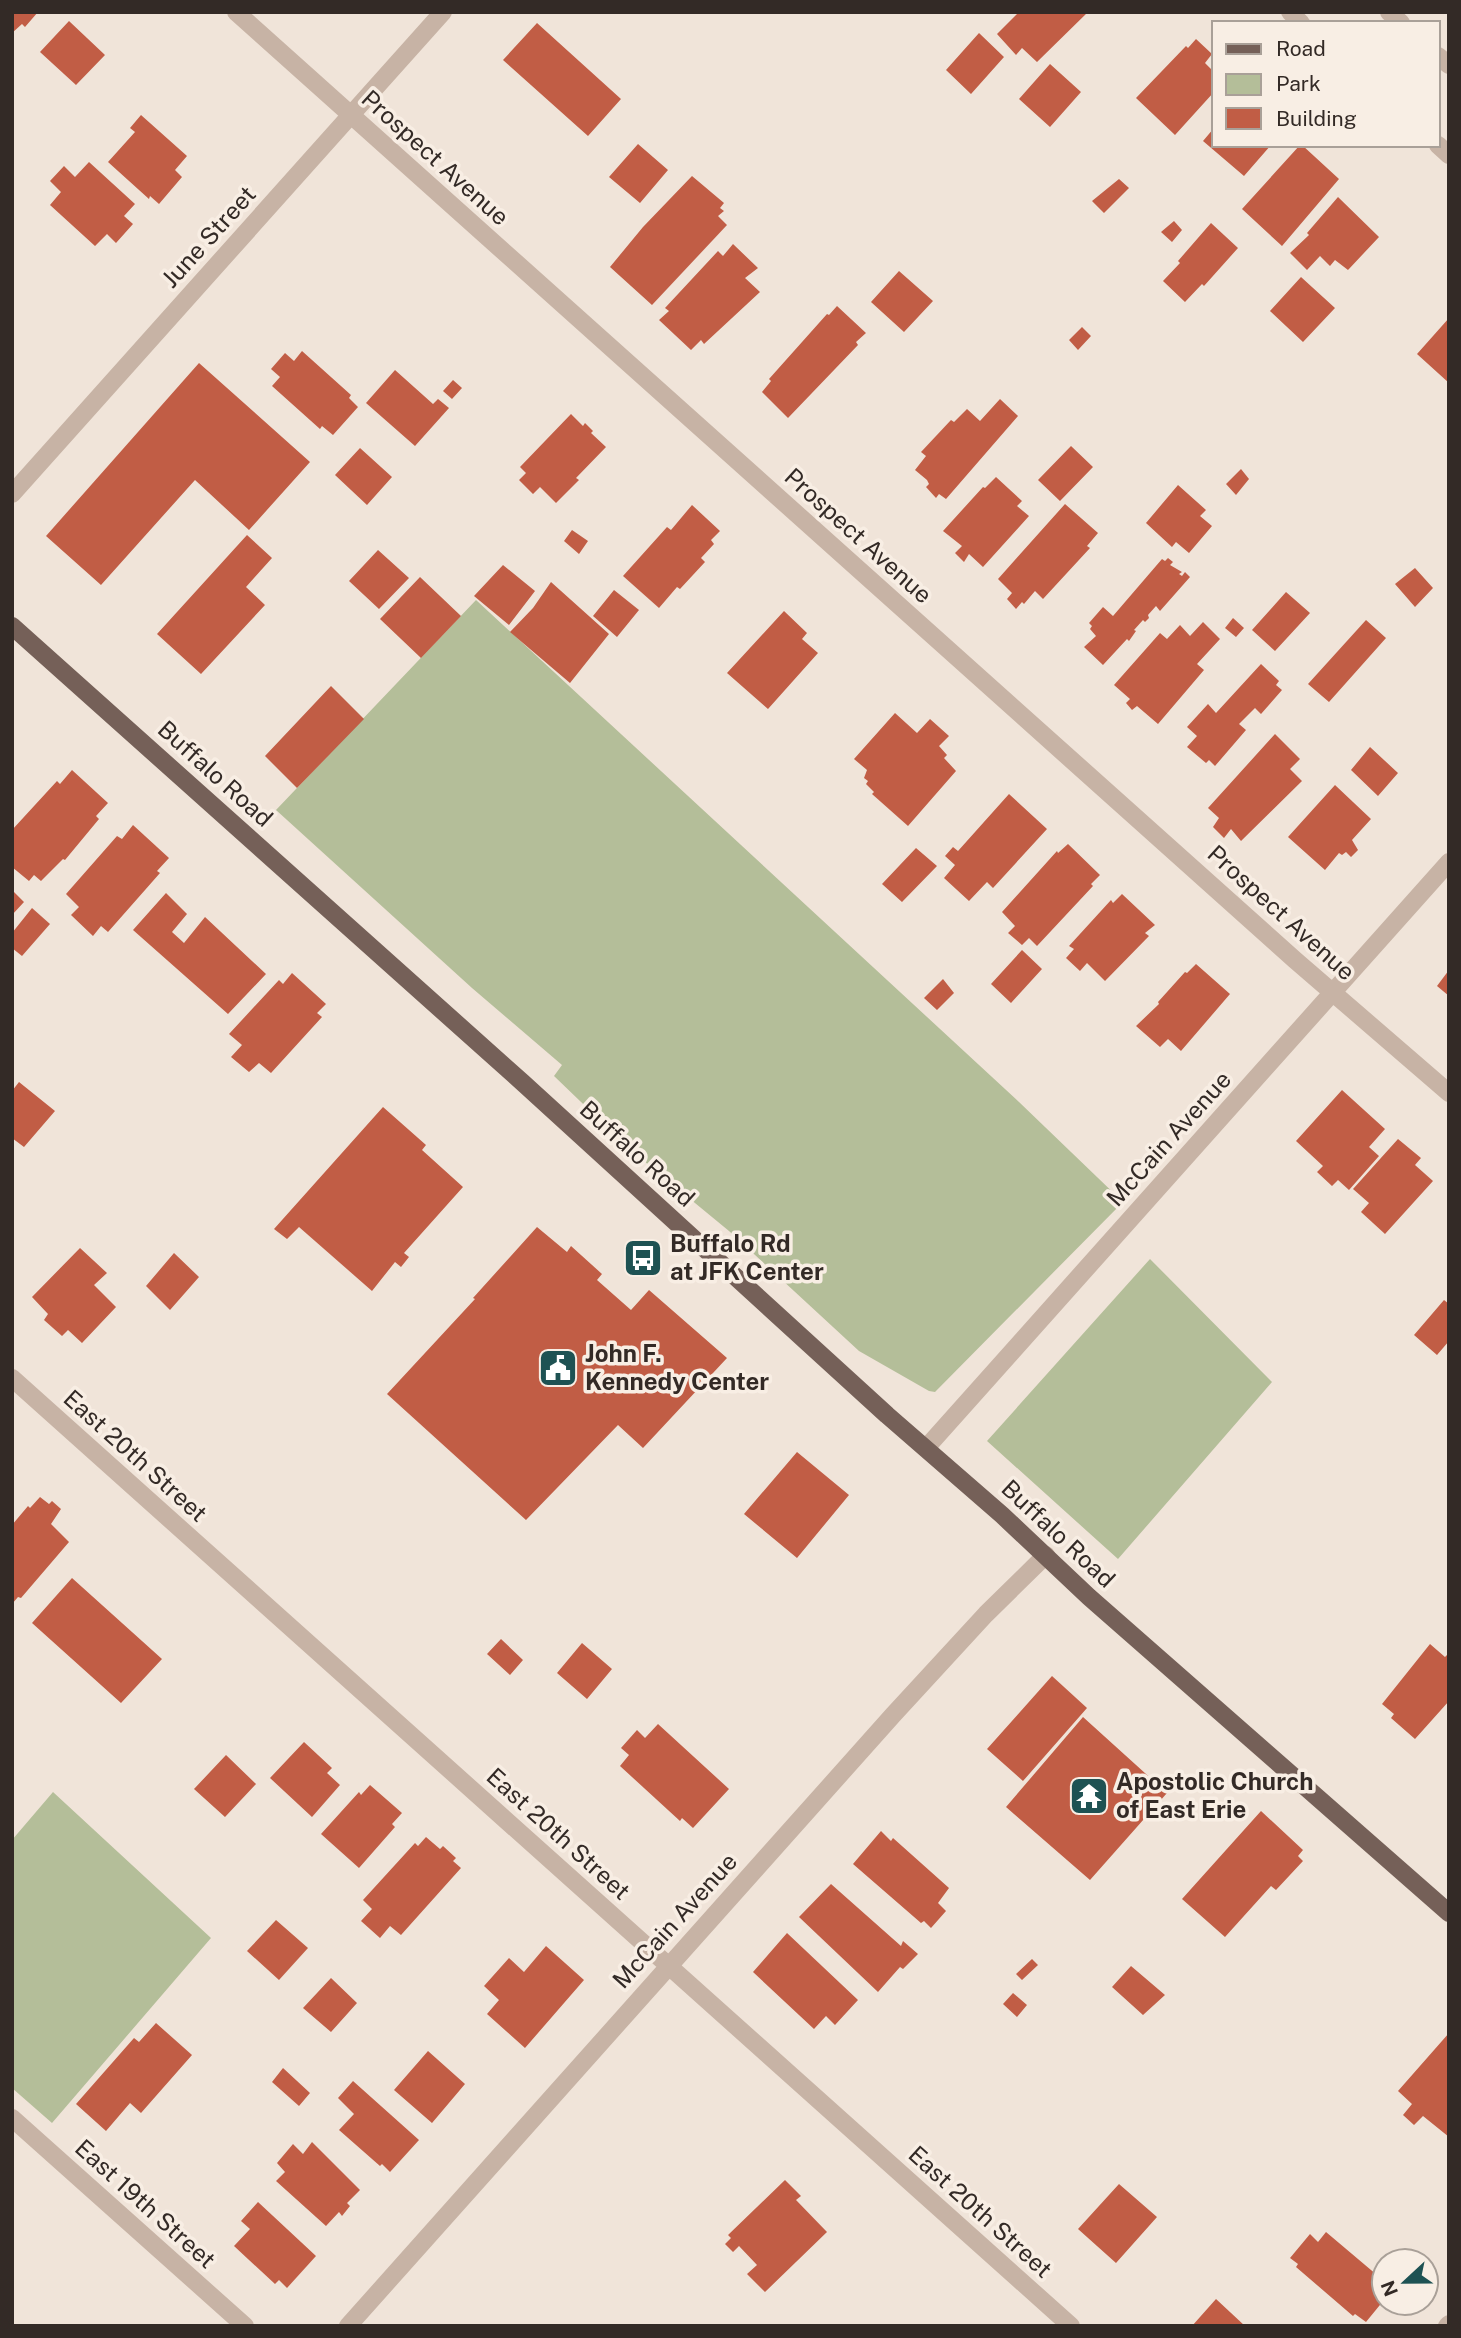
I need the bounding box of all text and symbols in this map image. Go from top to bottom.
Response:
legend [1212,21,1440,147]
text: Road [1276,36,1326,61]
text: Park [1276,71,1321,96]
street label: Prospect Avenue [356,84,515,231]
text: Building [1276,106,1357,131]
street label: June Street [155,180,261,293]
street label: Prospect Avenue [779,462,938,609]
street label: Buffalo Road [153,714,279,832]
street label: Prospect Avenue [1202,839,1361,986]
street label: McCain Avenue [1100,1065,1236,1212]
street label: Buffalo Road [575,1094,701,1212]
place label: Buffalo Rd at JFK Center [670,1229,824,1285]
bus stop icon: Buffalo Rd at JFK Center [622,1237,664,1279]
place label: John F. Kennedy Center [585,1339,769,1395]
public building icon: John F. Kennedy Center [537,1347,579,1389]
street label: East 20th Street [58,1384,213,1527]
street label: Buffalo Road [996,1474,1121,1593]
street label: East 20th Street [481,1762,636,1905]
place label: Apostolic Church of East Erie [1116,1767,1313,1823]
temple icon: Apostolic Church of East Erie [1068,1775,1110,1817]
street label: McCain Avenue [606,1847,742,1994]
street label: East 19th Street [70,2133,221,2273]
street label: East 20th Street [903,2140,1058,2283]
north arrow [1370,2247,1440,2317]
text: N [1376,2277,1402,2299]

